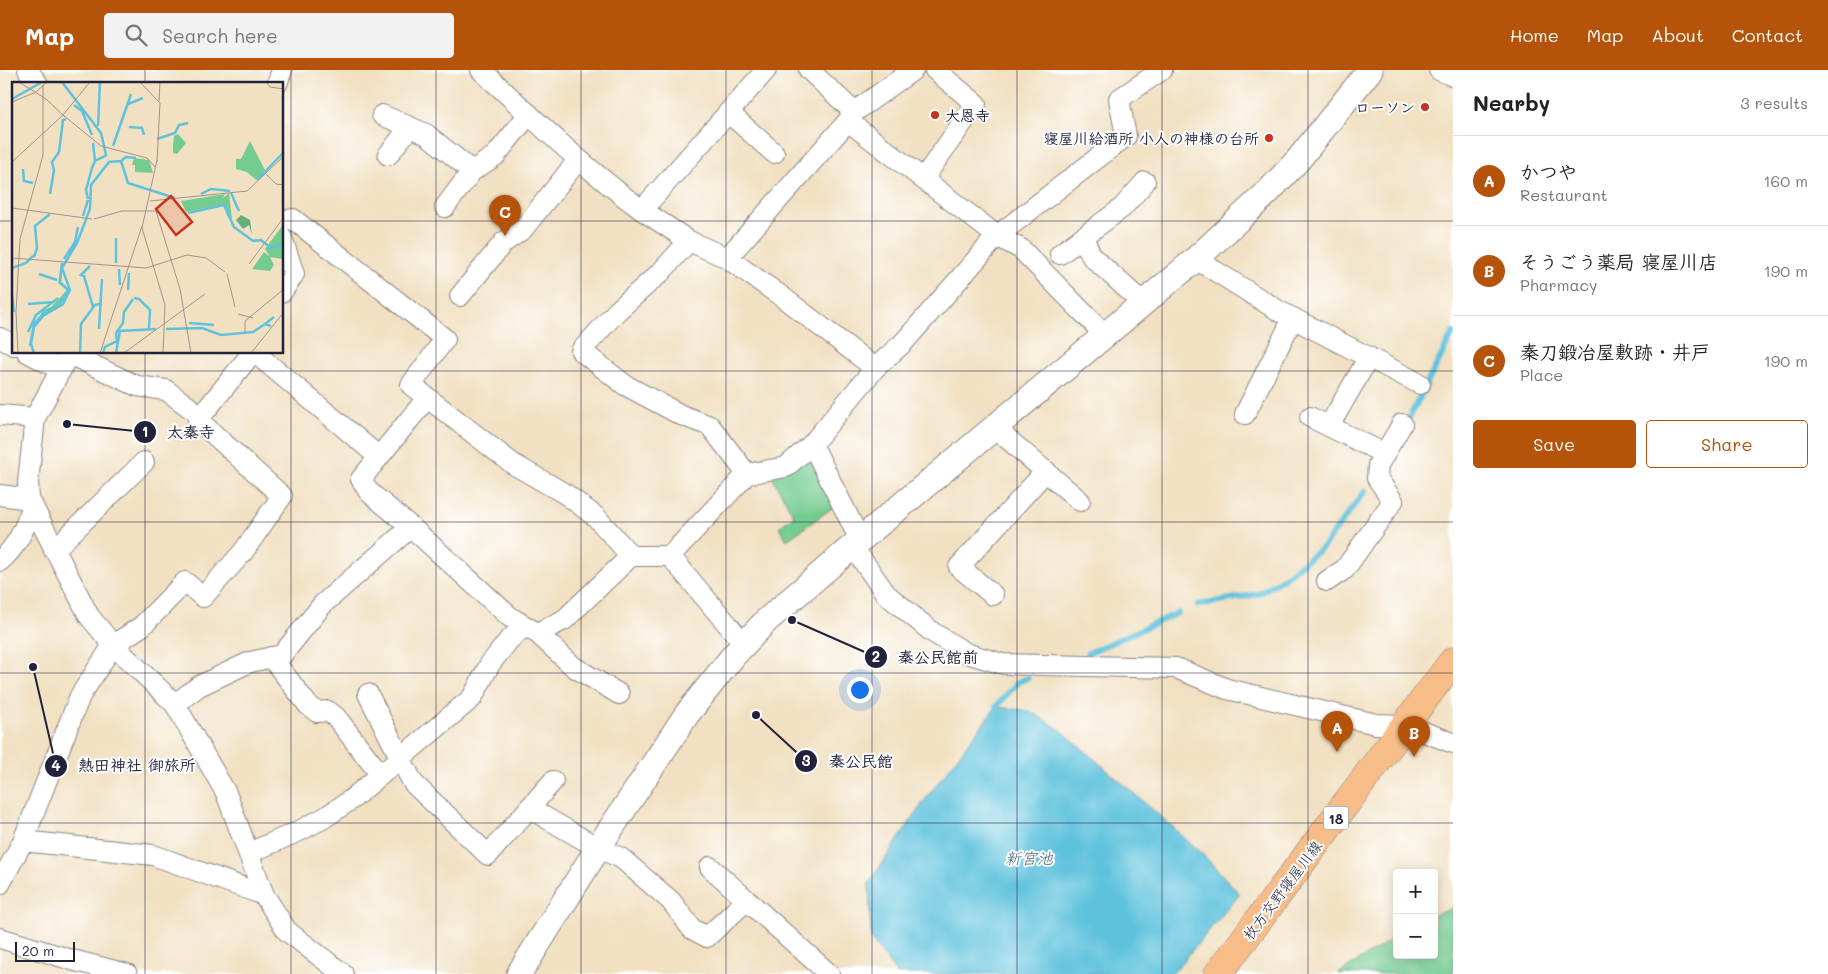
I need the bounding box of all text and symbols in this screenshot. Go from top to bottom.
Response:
search box [104,13,454,58]
text: Map [25,20,74,51]
icon: search [122,21,150,49]
text: Search here [162,23,278,48]
text: Home [1510,23,1559,47]
text: Map [1587,23,1623,47]
text: About [1651,23,1704,47]
text: Contact [1732,23,1803,47]
inset map [12,82,284,354]
text: Nearby [1473,89,1550,116]
text: 3 results [1740,92,1808,113]
place label: ローソン [1355,97,1415,117]
marker: ローソン [1419,101,1431,113]
place label: 大恩寺 [945,105,990,125]
marker: 大恩寺 [929,109,941,121]
place label: 寝屋川給酒所 小人の神様の台所 [1044,128,1259,148]
marker: 寝屋川給酒所 小人の神様の台所 [1263,132,1275,144]
text: かつや [1520,159,1577,184]
text: A [1483,170,1495,191]
text: 160 m [1763,170,1808,191]
text: Restaurant [1520,184,1608,205]
pin: C [489,195,521,236]
text: そうごう薬局 寝屋川店 [1520,249,1718,274]
text: B [1484,260,1494,281]
text: 190 m [1764,260,1808,281]
text: Pharmacy [1520,274,1597,295]
text: 秦刀鍛冶屋敷跡・井戸 [1520,339,1710,364]
text: C [1483,350,1495,371]
text: 190 m [1764,350,1808,371]
text: Place [1520,364,1563,385]
callout: 太秦寺 [132,417,225,448]
button: Save [1473,420,1636,468]
button: Share [1646,420,1808,468]
text: 1 [142,421,148,441]
text: 太秦寺 [167,421,215,442]
callout: 秦公民館前 [863,642,988,673]
text: 2 [872,646,880,666]
text: 秦公民館前 [898,646,978,667]
your location [847,677,873,703]
pin: A [1321,711,1353,752]
pin: B [1398,716,1430,757]
callout: 秦公民館 [794,746,903,777]
callout: 熱田神社 御旅所 [43,750,206,781]
text: 3 [801,750,811,770]
text: 秦公民館 [829,750,893,771]
text: 熱田神社 御旅所 [78,754,196,775]
text: 4 [51,755,61,775]
road number: 18 [1324,806,1348,830]
street label: 枚方交野寝屋川線 [1238,836,1326,944]
water label: 新宮池 [1005,847,1054,868]
map controls [1393,869,1438,959]
button: + [1393,869,1438,914]
button: − [1393,914,1438,959]
scale bar [15,939,75,962]
text: 20 m [22,941,54,960]

